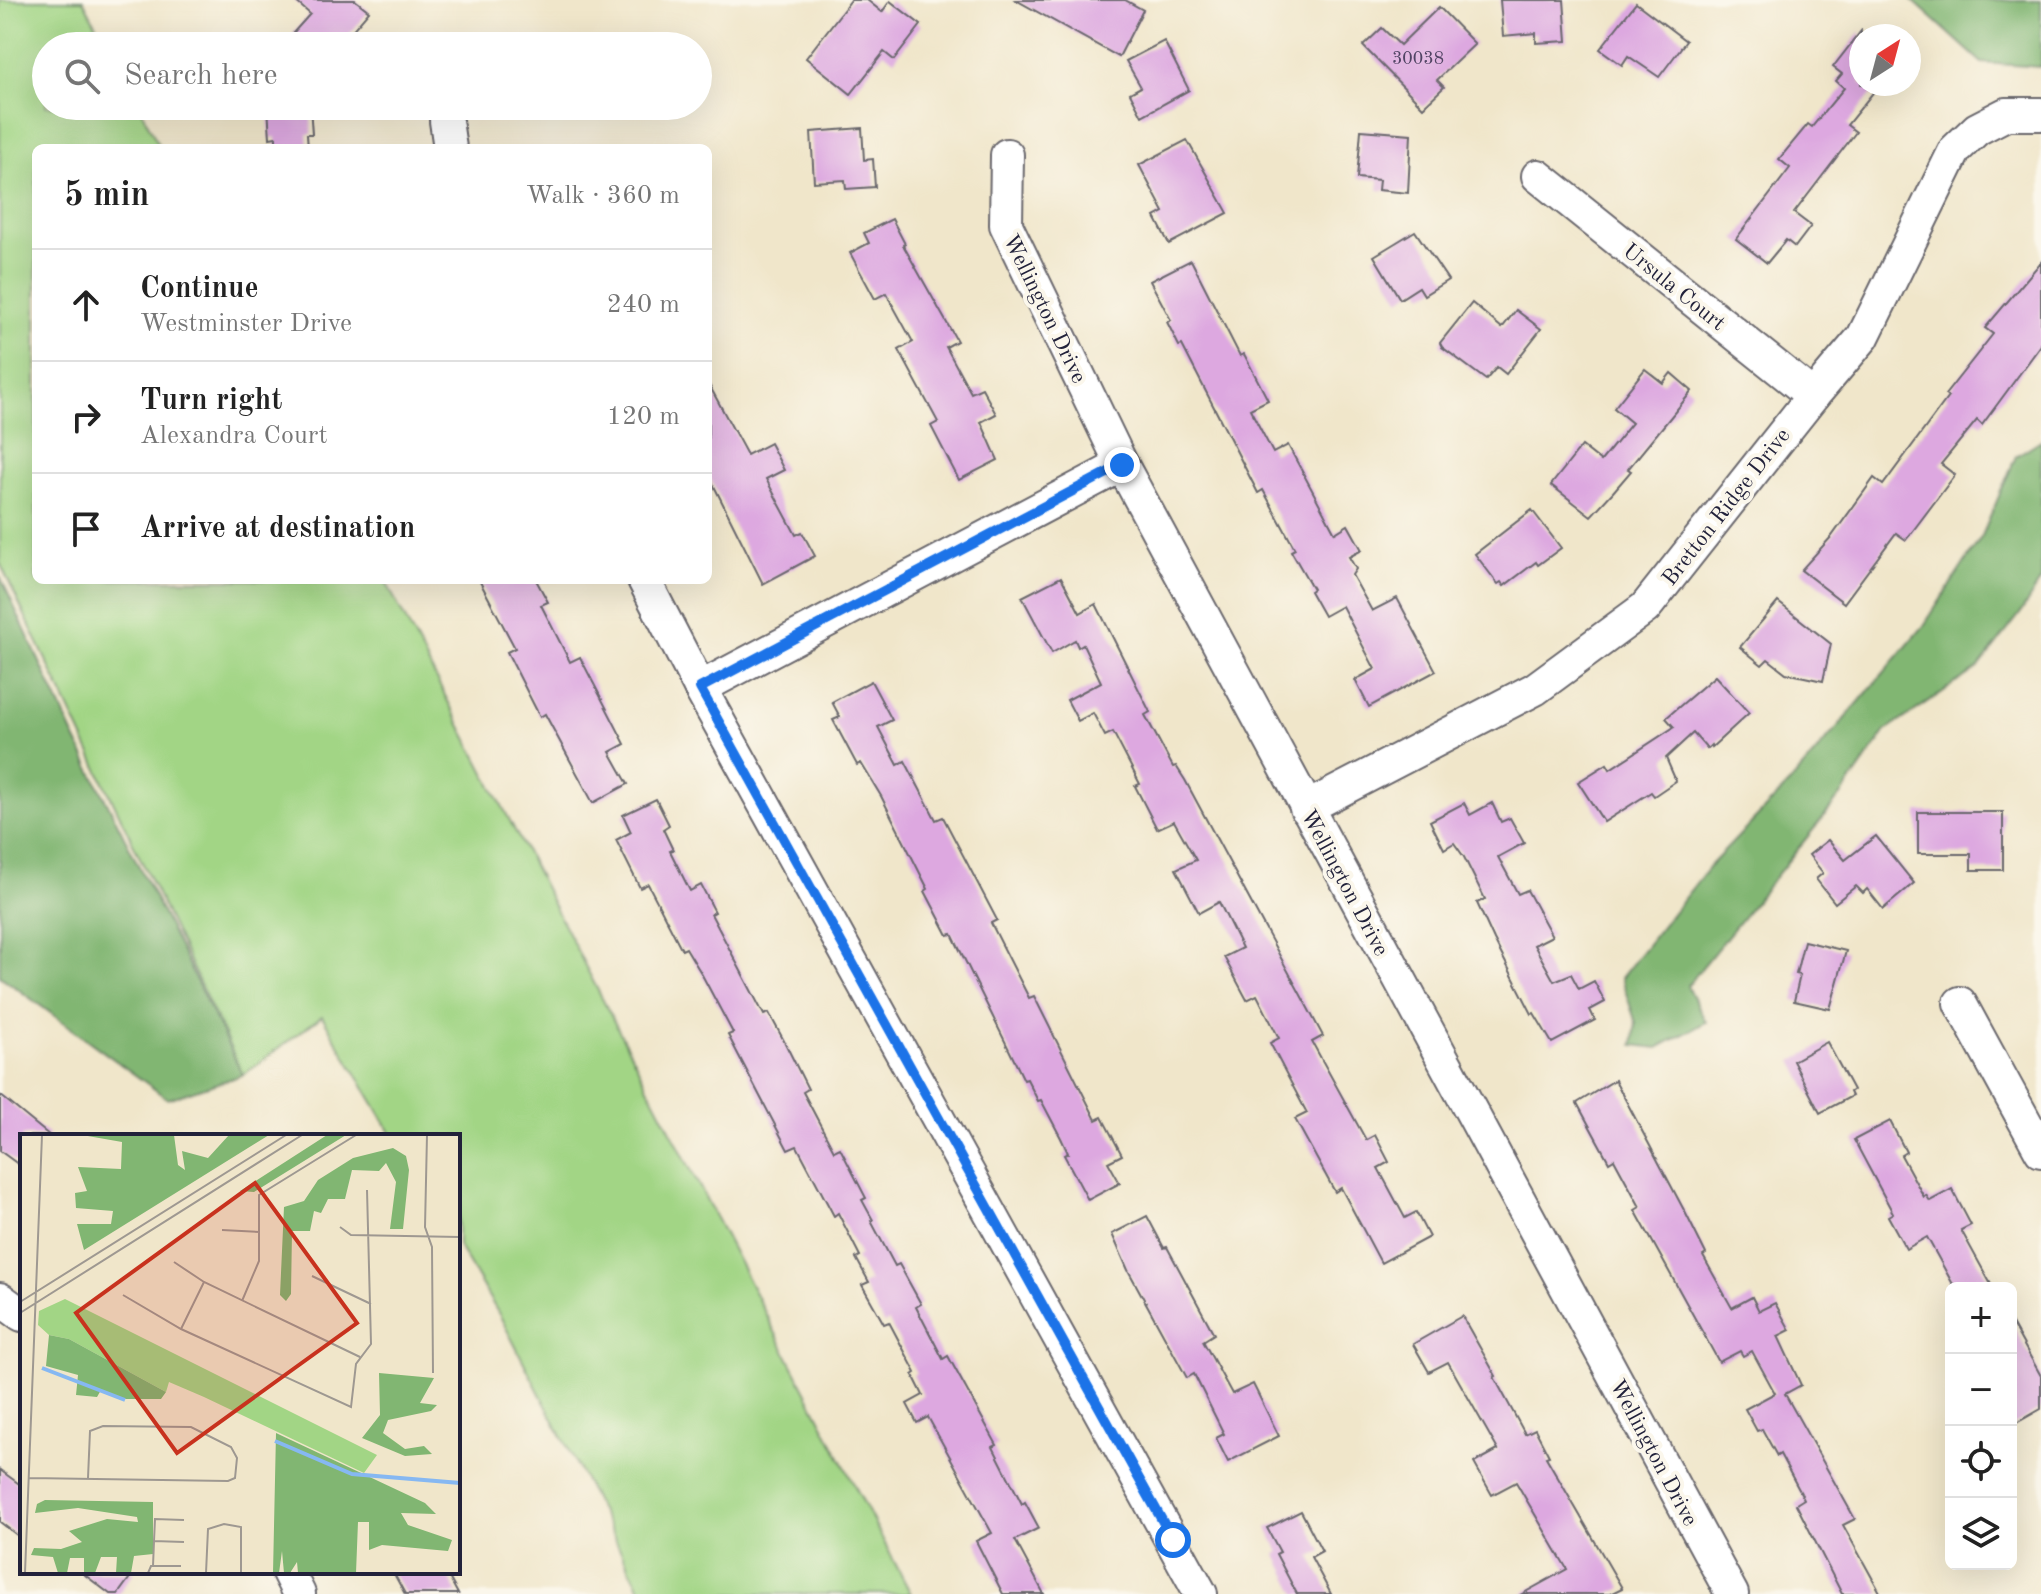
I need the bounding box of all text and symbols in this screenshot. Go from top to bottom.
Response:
north arrow [1849,24,1921,96]
search box [32,32,712,120]
house number: 30038 [1392,50,1444,68]
icon: search [60,54,104,98]
text: Search here [124,61,278,91]
text: 5 min [64,179,149,213]
text: Walk · 360 m [526,183,680,209]
street label: Wellington Drive [999,231,1090,387]
street label: Ursula Court [1618,240,1729,335]
text: Continue [140,274,259,304]
icon: ahead [64,283,108,327]
text: 240 m [607,292,680,318]
text: Westminster Drive [140,311,352,337]
text: Turn right [140,386,282,416]
icon: right [64,395,108,439]
text: 120 m [607,404,680,430]
text: Alexandra Court [140,423,328,449]
street label: Bretton Ridge Drive [1659,424,1795,590]
route end [1104,447,1140,483]
icon: arrive [64,507,108,551]
text: Arrive at destination [140,514,415,544]
street label: Wellington Drive [1296,806,1392,960]
inset map [20,1134,460,1574]
map controls [1945,1282,2017,1570]
button: + [1945,1282,2017,1354]
button: − [1945,1354,2017,1426]
street label: Wellington Drive [1605,1376,1701,1530]
button: locate [1945,1426,2017,1498]
button: layers [1945,1498,2017,1570]
route start [1155,1522,1191,1558]

